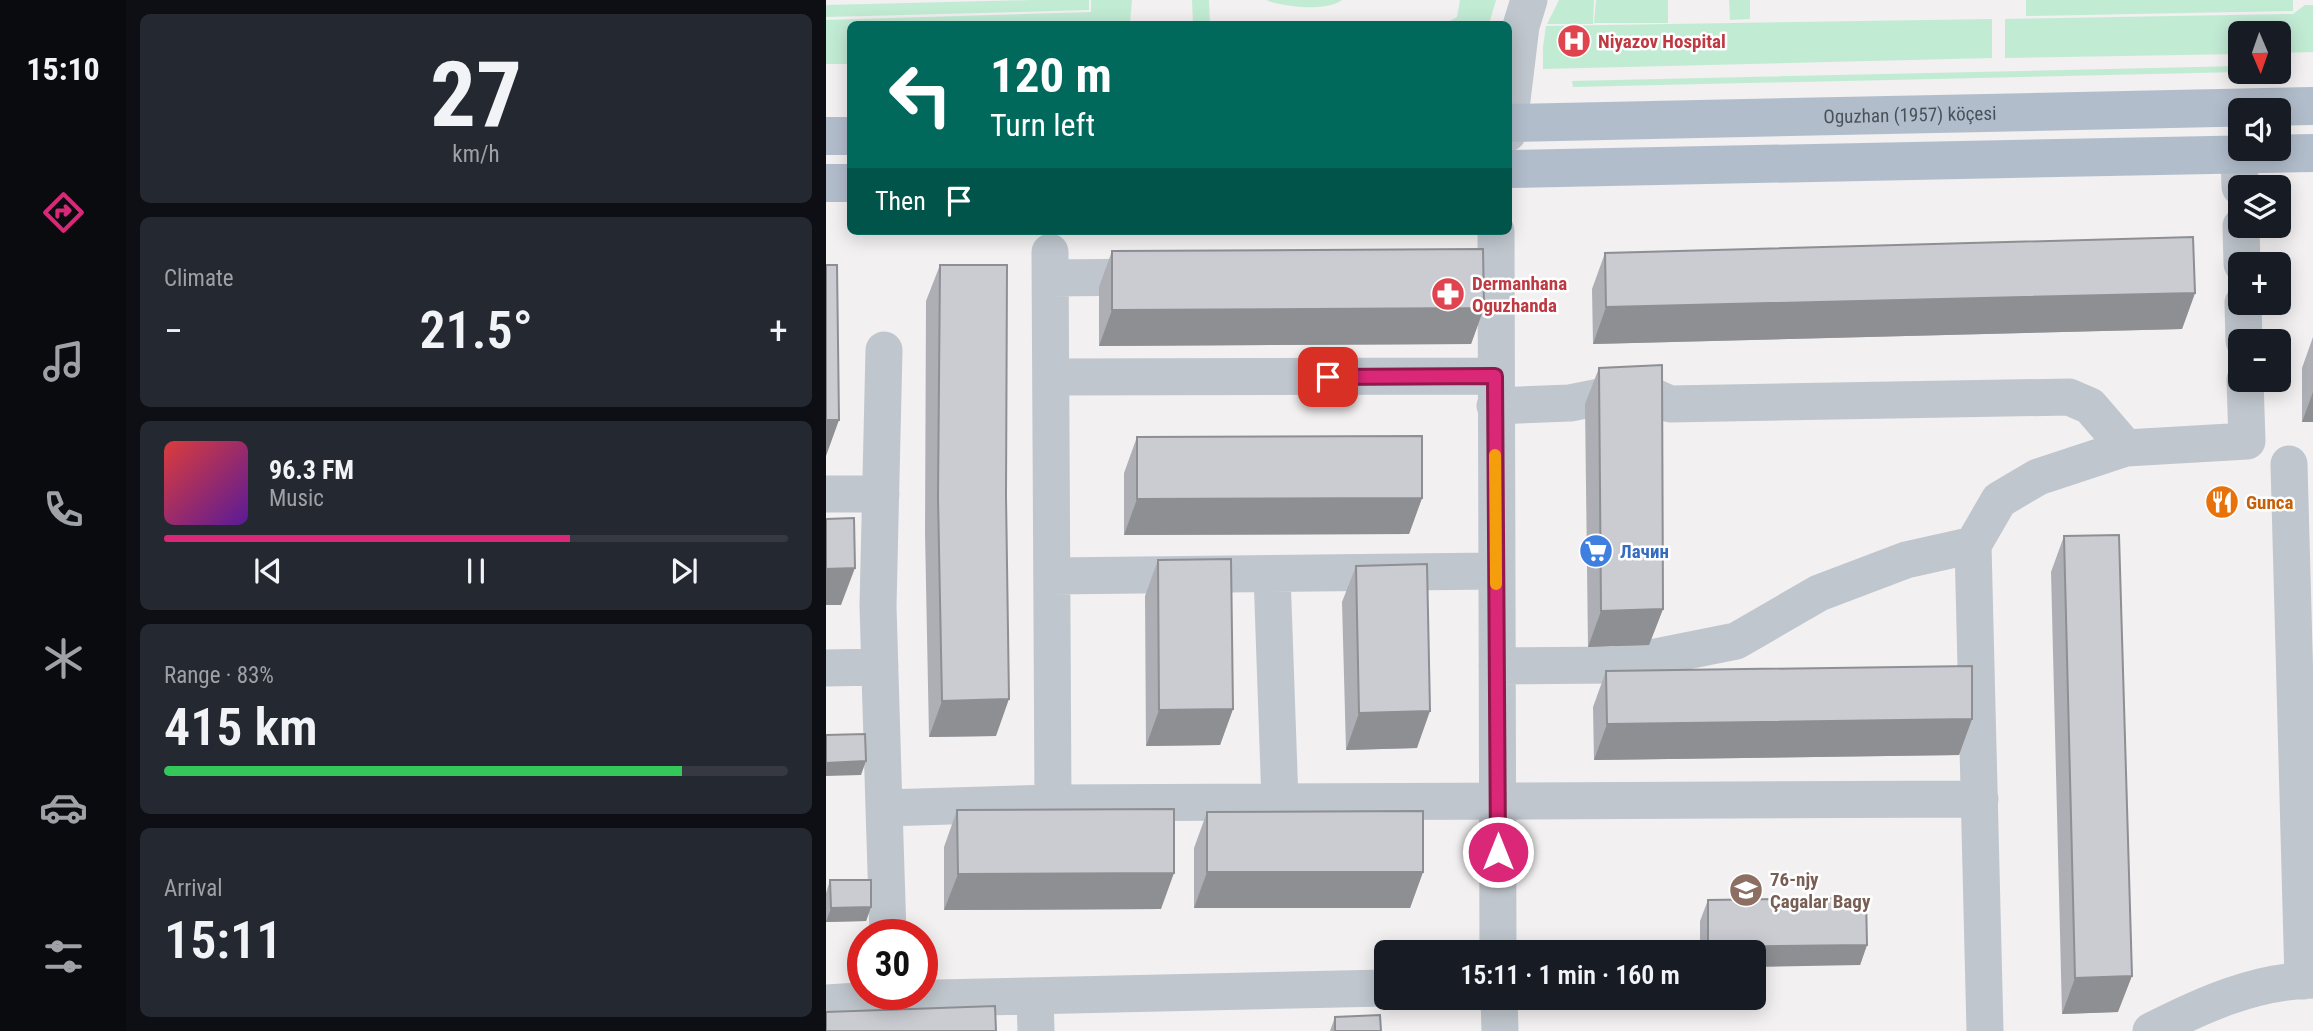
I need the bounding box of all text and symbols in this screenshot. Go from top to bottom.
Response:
north arrow [2228,21,2291,84]
map controls [2228,21,2291,392]
hospital icon: Niyazov Hospital [1555,22,1593,60]
place label: Niyazov Hospital [1598,30,1726,53]
text: 27 [430,42,522,148]
text: 120 m [990,47,1112,104]
icon: left [875,49,966,140]
text: 15:10 [26,50,100,88]
button: sound [2228,98,2291,161]
street label: Oguzhan (1957) köçesi [1823,102,1997,128]
text: Turn left [990,106,1095,144]
text: km/h [452,141,500,168]
button: layers [2228,175,2291,238]
icon: arrive [940,182,978,220]
text: Then [875,186,926,216]
icon: directions [39,188,88,237]
button: + [2228,252,2291,315]
text: Climate [164,265,234,292]
place label: Dermanhana Oguzhanda [1472,272,1567,317]
pharmacy icon: Dermanhana Oguzhanda [1429,275,1467,313]
text: 21.5° [419,300,533,361]
text: − [164,309,183,353]
text: + [769,309,788,353]
button: − [2228,329,2291,392]
icon: music [39,337,88,386]
pin [1298,347,1358,407]
icon: arrive [1309,358,1347,396]
text: 96.3 FM [269,455,354,485]
restaurant icon: Gunca [2203,483,2241,521]
icon: phone [39,485,88,534]
text: Music [269,485,324,512]
place label: Gunca [2246,491,2294,514]
supermarket icon: Лачин [1577,532,1615,570]
place label: Лачин [1620,540,1669,563]
icon: previous [249,552,287,590]
icon: pause [457,552,495,590]
icon: next [665,552,703,590]
icon: climate [39,634,88,683]
text: Range · 83% [164,662,274,689]
text: 415 km [164,697,318,758]
icon: car [39,783,88,832]
position arrow [1461,815,1535,889]
place label: 76-njy Çagalar Bagy [1770,868,1871,913]
school or university icon: 76-njy Çagalar Bagy [1727,871,1765,909]
text: Arrival [164,875,223,902]
text: 15:11 [164,910,282,971]
speed limit sign: 30 [847,919,938,1010]
icon: filters [39,932,88,981]
text: 15:11 · 1 min · 160 m [1460,960,1680,990]

